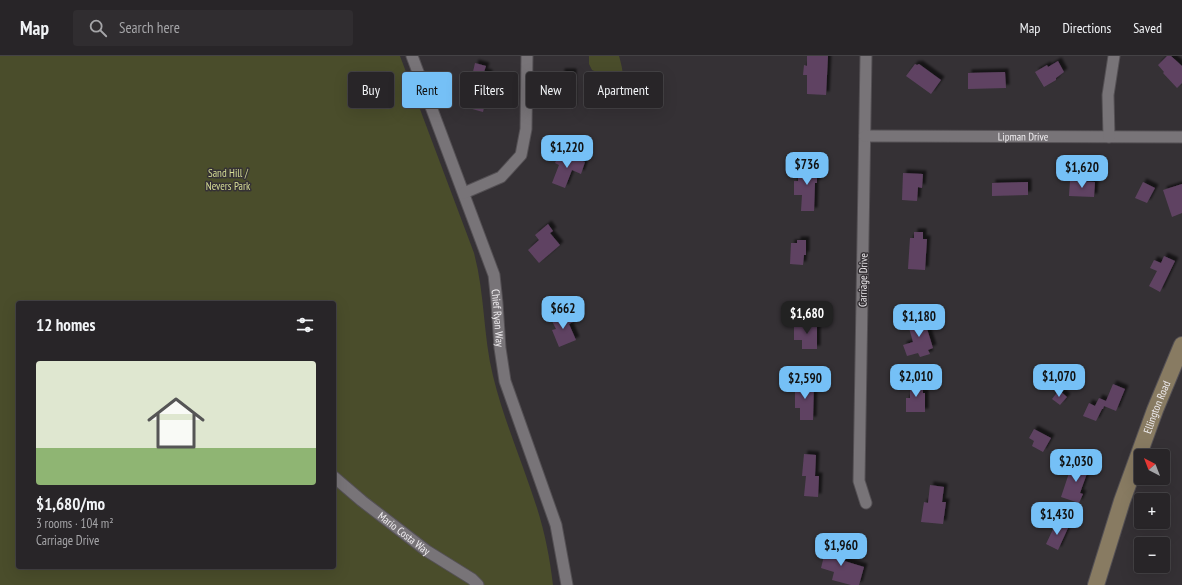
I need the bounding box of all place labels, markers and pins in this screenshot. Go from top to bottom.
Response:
pin: $1,220 [534,135,600,169]
pin: $736 [783,152,831,186]
pin: $1,620 [1049,155,1115,189]
pin: $662 [539,296,587,330]
pin: $1,680 [774,301,840,335]
pin: $1,180 [886,304,952,338]
pin: $2,010 [883,364,949,398]
pin: $1,070 [1026,364,1092,398]
pin: $2,590 [772,366,838,400]
pin: $2,030 [1043,449,1109,483]
pin: $1,430 [1024,502,1090,536]
pin: $1,960 [808,533,874,567]

